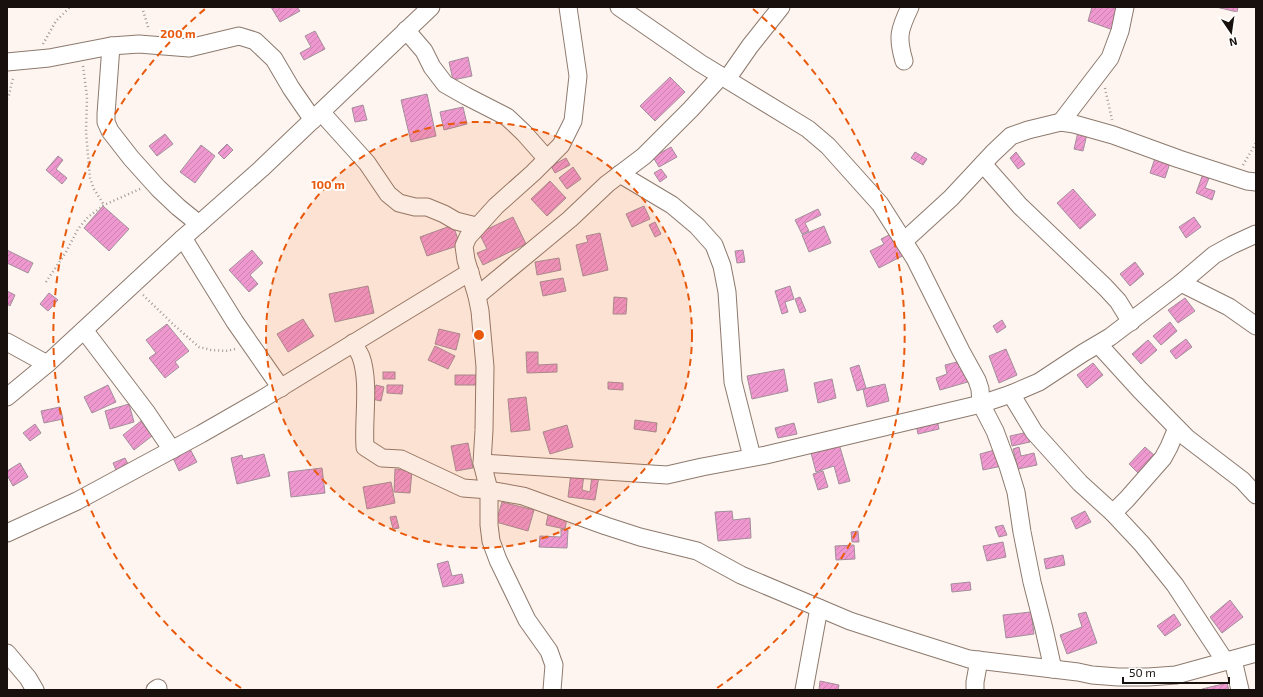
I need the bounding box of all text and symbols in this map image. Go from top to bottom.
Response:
north arrow [1211,12,1251,52]
text: 200 m [160,26,196,40]
text: N [1228,35,1239,49]
text: 100 m [311,177,345,191]
centre of rings [472,328,486,342]
scale bar [1123,659,1229,685]
text: 50 m [1129,665,1156,679]

